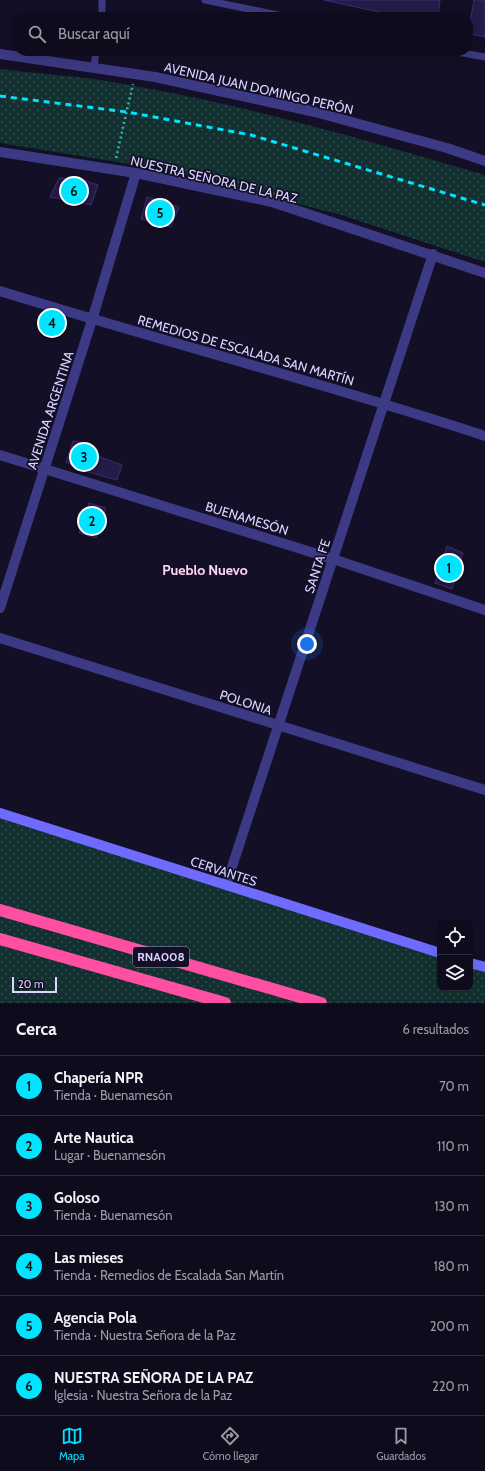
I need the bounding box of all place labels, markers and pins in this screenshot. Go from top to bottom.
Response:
pin: 6 [61,176,87,206]
pin: 5 [147,198,173,228]
pin: 4 [39,308,65,338]
pin: 3 [71,442,97,472]
pin: 2 [79,506,105,536]
pin: 1 [436,553,462,583]

